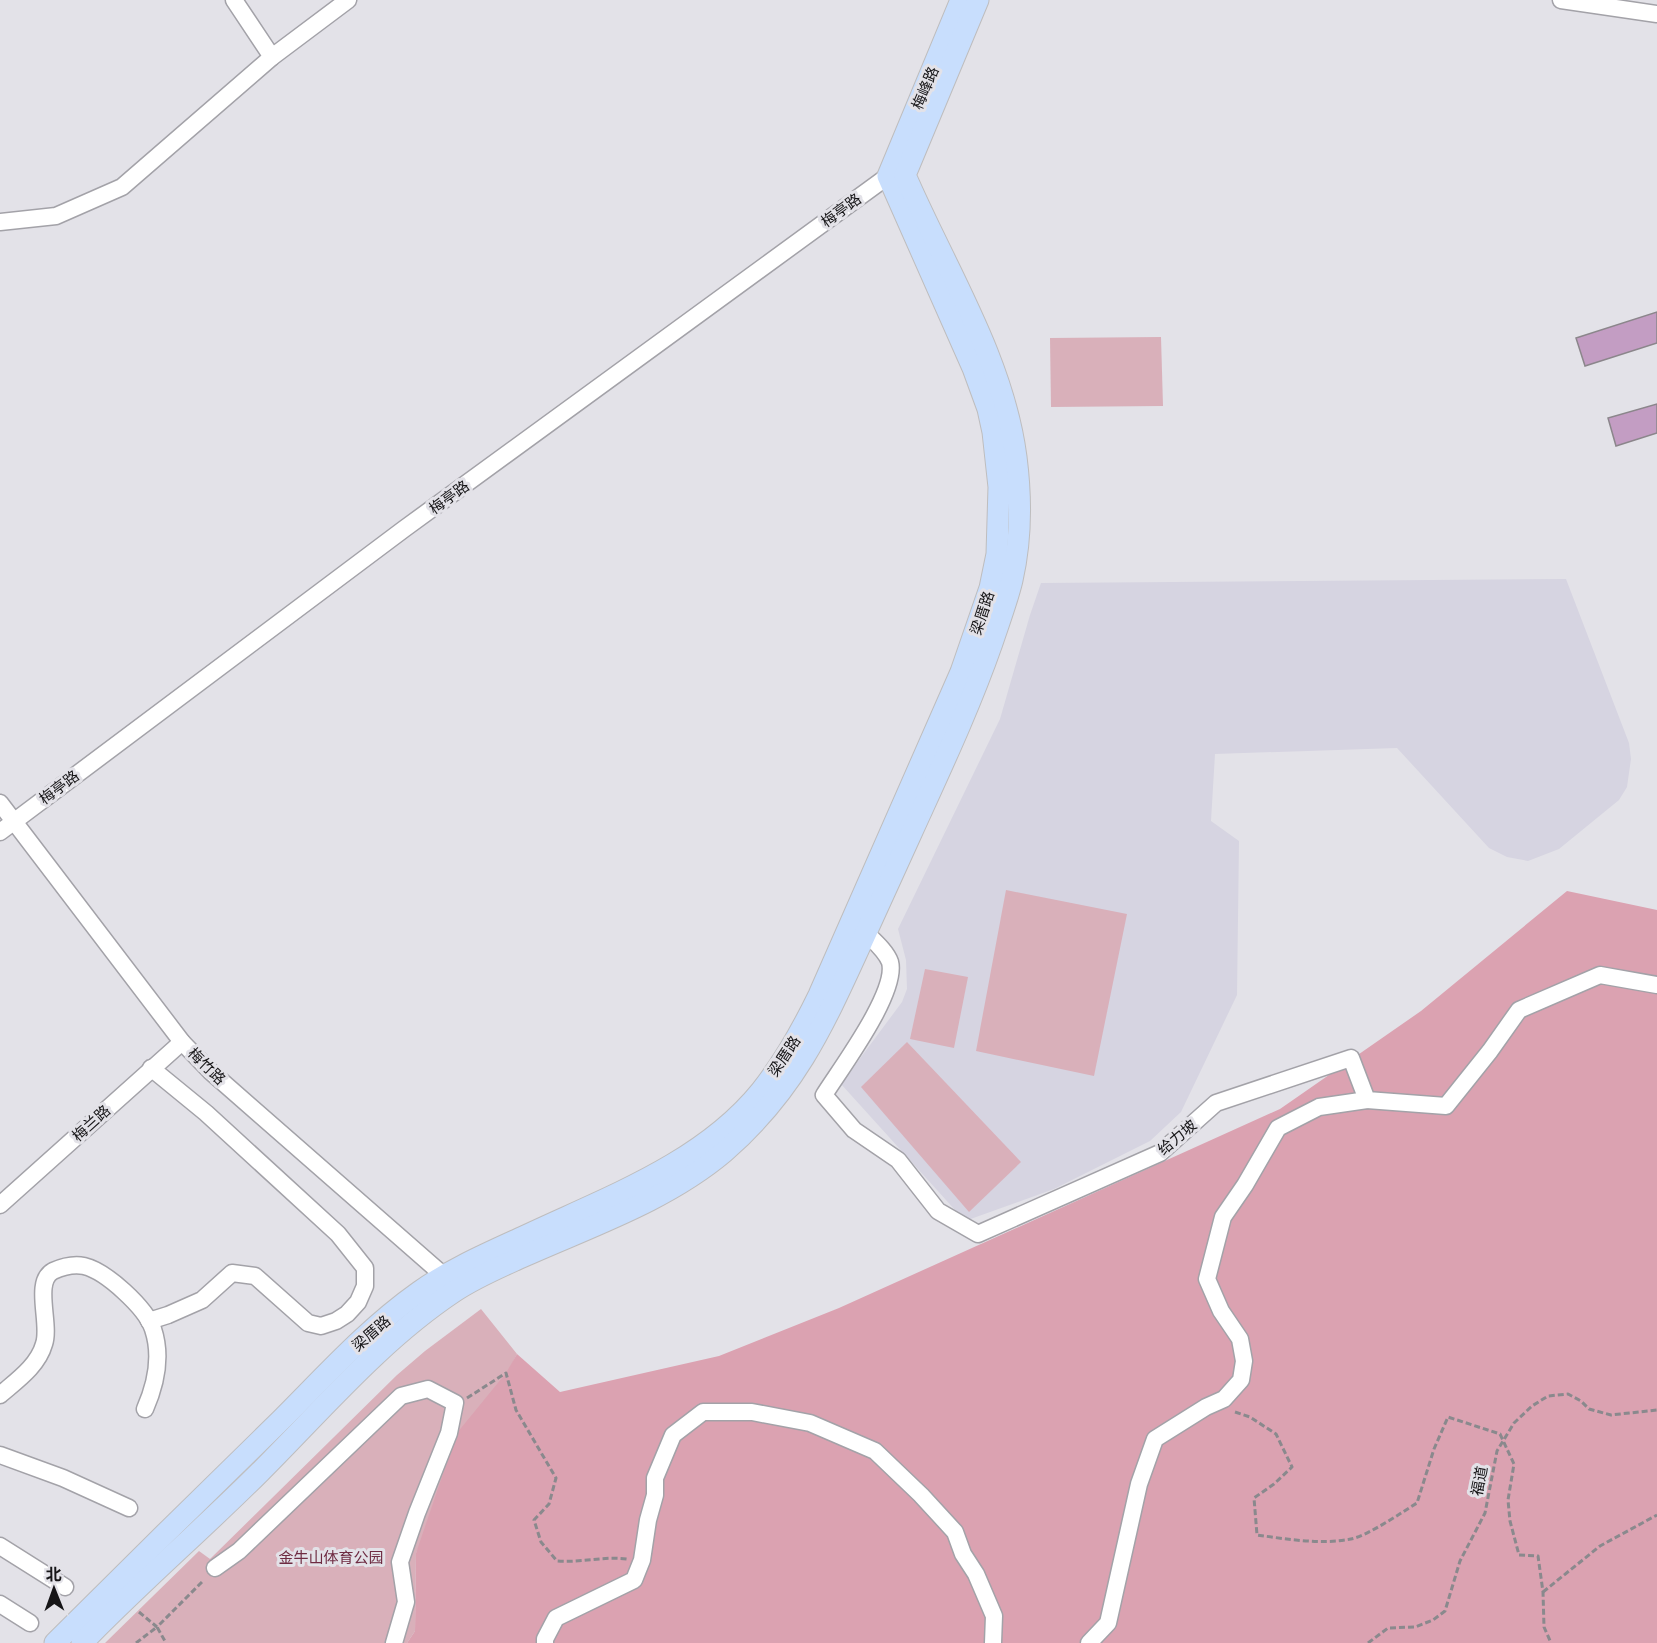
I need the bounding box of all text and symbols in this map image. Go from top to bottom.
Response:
street label: 梅峰路 [908,64,942,112]
street label: 梅亭路 [818,190,864,230]
street label: 梅亭路 [426,477,472,517]
street label: 梁厝路 [967,589,997,637]
street label: 梅亭路 [36,767,82,807]
street label: 梁厝路 [765,1032,803,1080]
street label: 梅竹路 [185,1044,229,1088]
street label: 梅兰路 [69,1102,113,1144]
street label: 给力坡 [1154,1116,1200,1158]
street label: 梁厝路 [348,1312,394,1354]
street label: 福道 [1468,1465,1490,1497]
park label: 金牛山体育公园 [278,1549,384,1566]
north arrow [24,1559,84,1619]
text: 北 [46,1566,62,1583]

